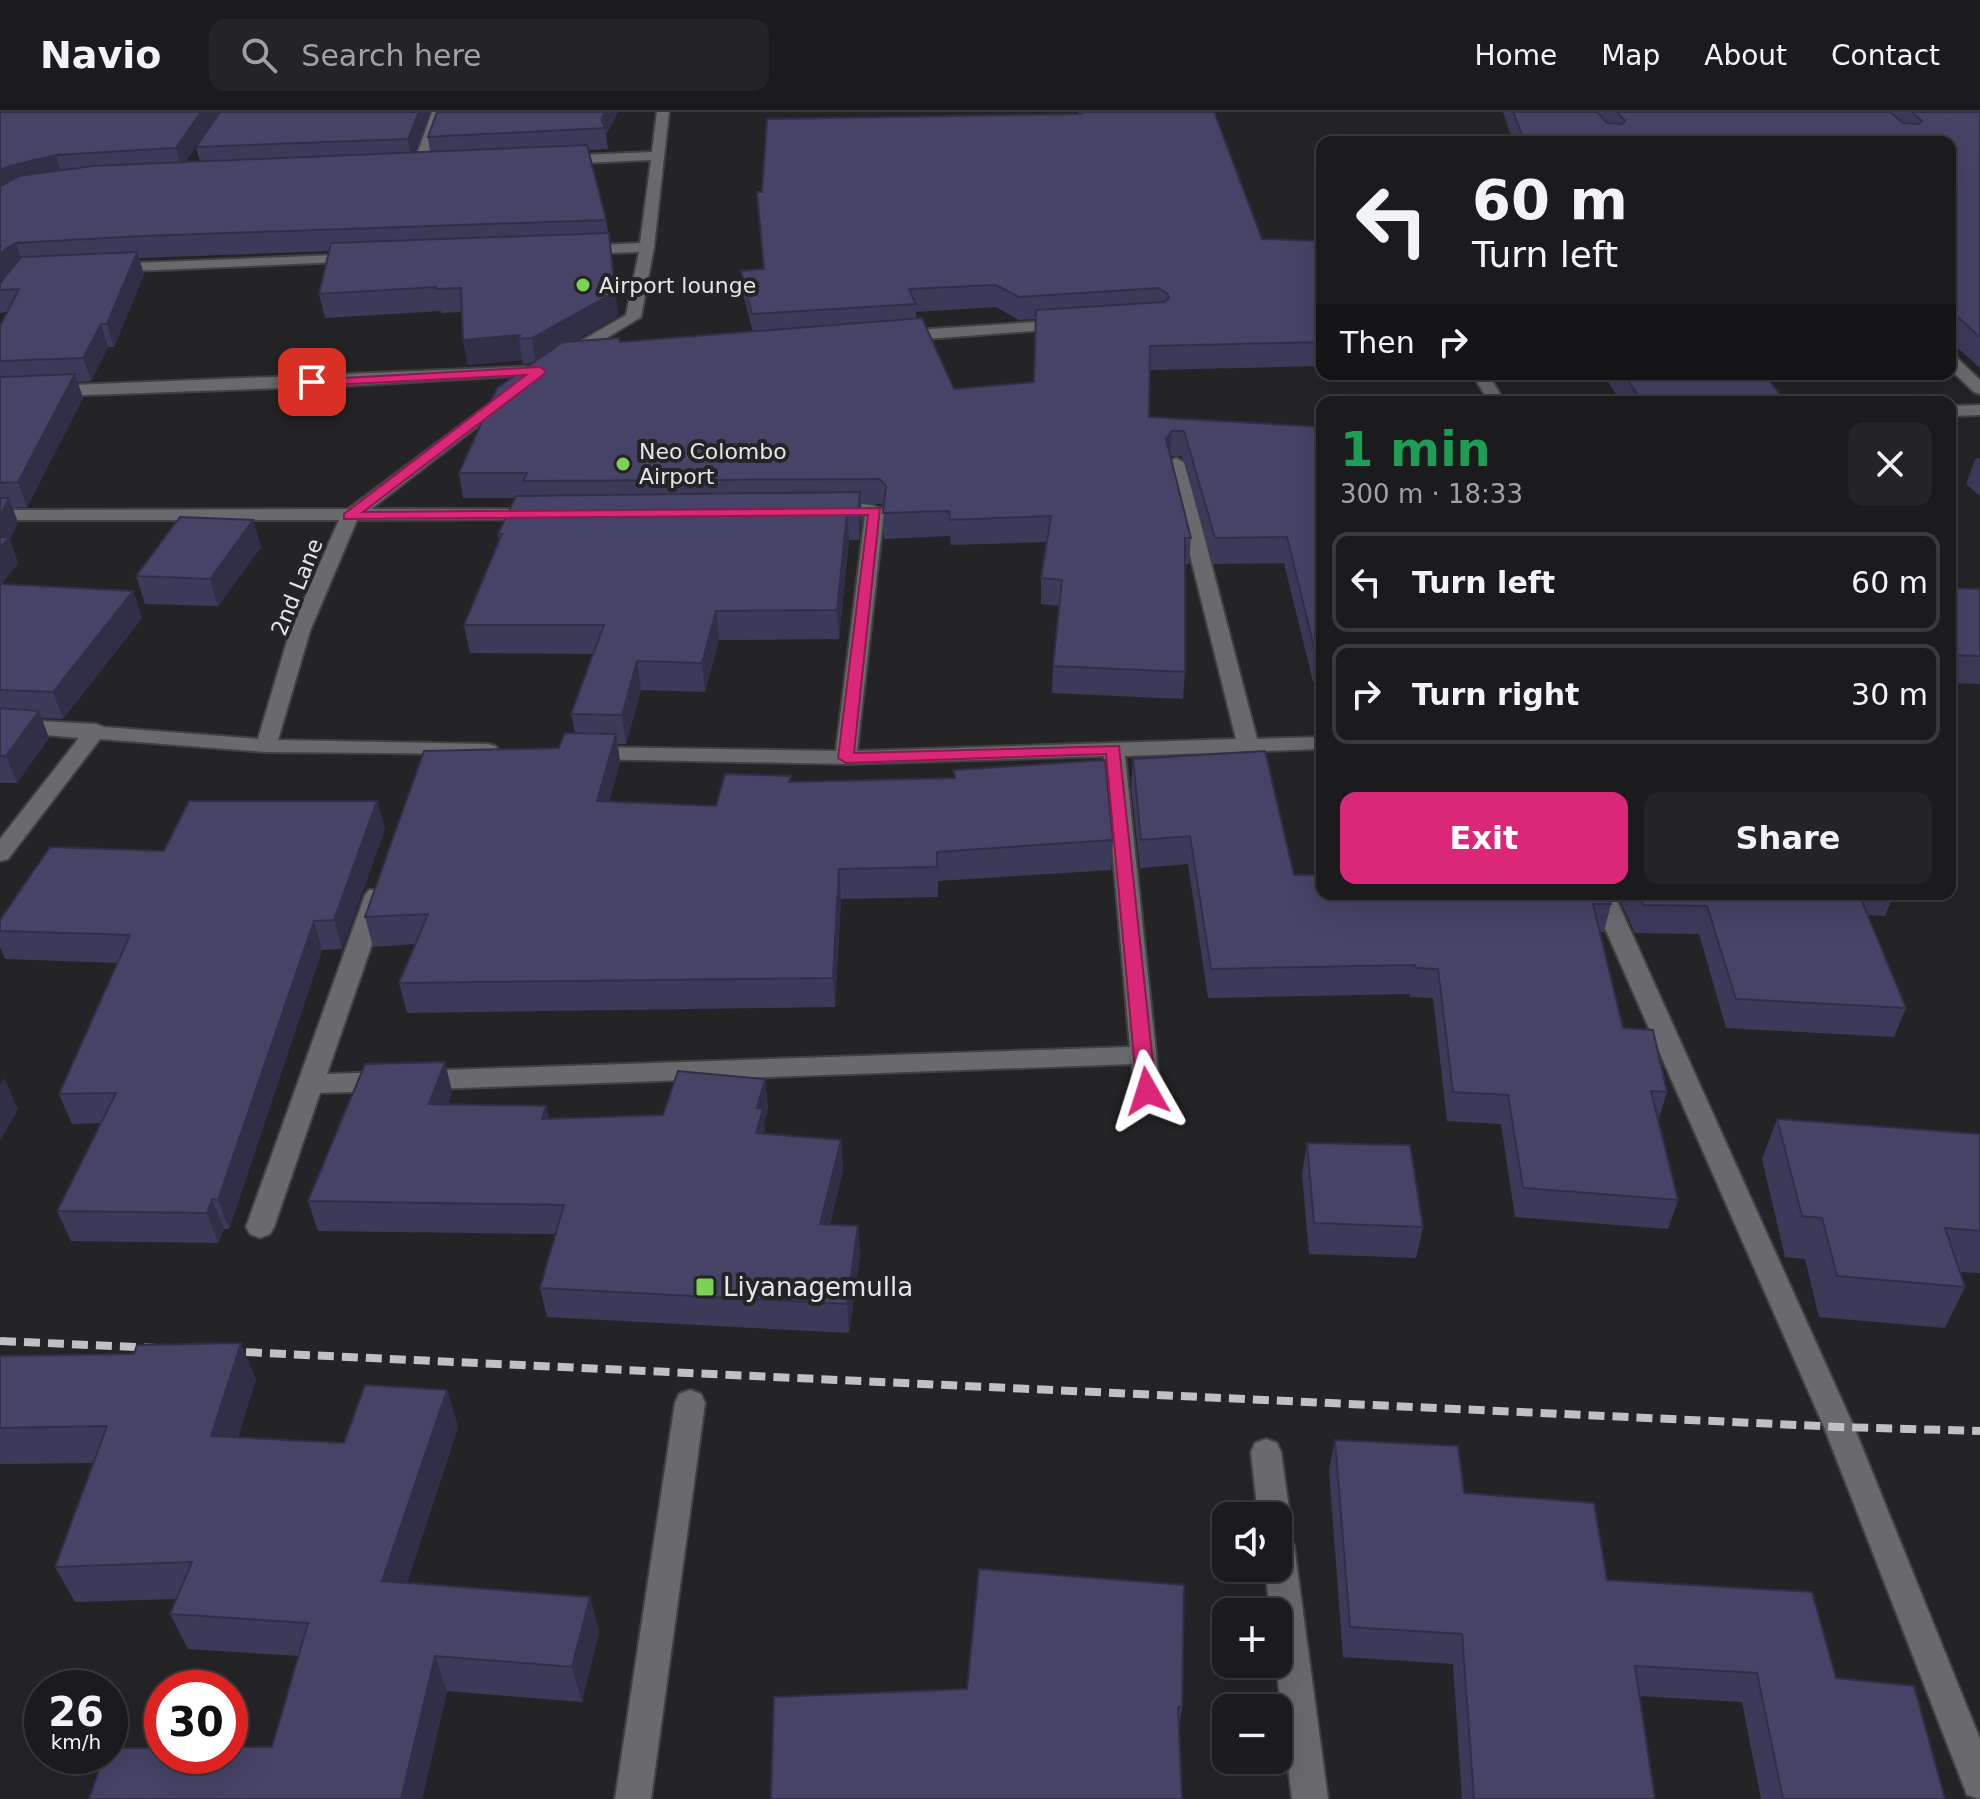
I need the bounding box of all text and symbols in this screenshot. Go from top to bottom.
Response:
search box [209,19,769,91]
text: Navio [40,33,161,77]
icon: search [237,33,281,77]
text: Search here [301,38,482,73]
text: Home [1474,39,1557,72]
text: Map [1601,39,1660,72]
text: About [1704,39,1787,72]
text: Contact [1831,39,1940,72]
text: 60 m [1472,167,1628,232]
icon: left [1340,168,1444,272]
text: Turn left [1472,234,1618,275]
place label: Airport lounge [599,273,756,298]
marker: Airport lounge [574,276,592,294]
icon: right [1431,320,1475,364]
text: Then [1340,325,1415,360]
pin [278,348,346,416]
icon: arrive [290,360,334,404]
text: 1 min [1340,421,1491,477]
button: close [1848,422,1932,506]
place label: Neo Colombo Airport [639,439,787,489]
marker: Neo Colombo Airport [614,455,632,473]
text: 300 m · 18:33 [1340,479,1523,509]
street label: 2nd Lane [266,535,328,639]
icon: left [1344,560,1388,604]
text: Turn left [1412,565,1555,600]
text: 60 m [1851,565,1928,600]
icon: right [1344,672,1388,716]
text: Turn right [1412,677,1579,712]
text: 30 m [1851,677,1928,712]
button: Exit [1340,792,1628,884]
button: Share [1644,792,1932,884]
position arrow [1105,1049,1189,1133]
place label: Liyanagemulla [723,1272,913,1302]
marker: Liyanagemulla [694,1276,716,1298]
map controls [1212,1502,1292,1774]
button: sound [1212,1502,1292,1582]
button: + [1212,1598,1292,1678]
speed limit sign: 30 [144,1670,248,1774]
text: 26 [48,1689,104,1735]
button: − [1212,1694,1292,1774]
text: km/h [51,1730,101,1754]

